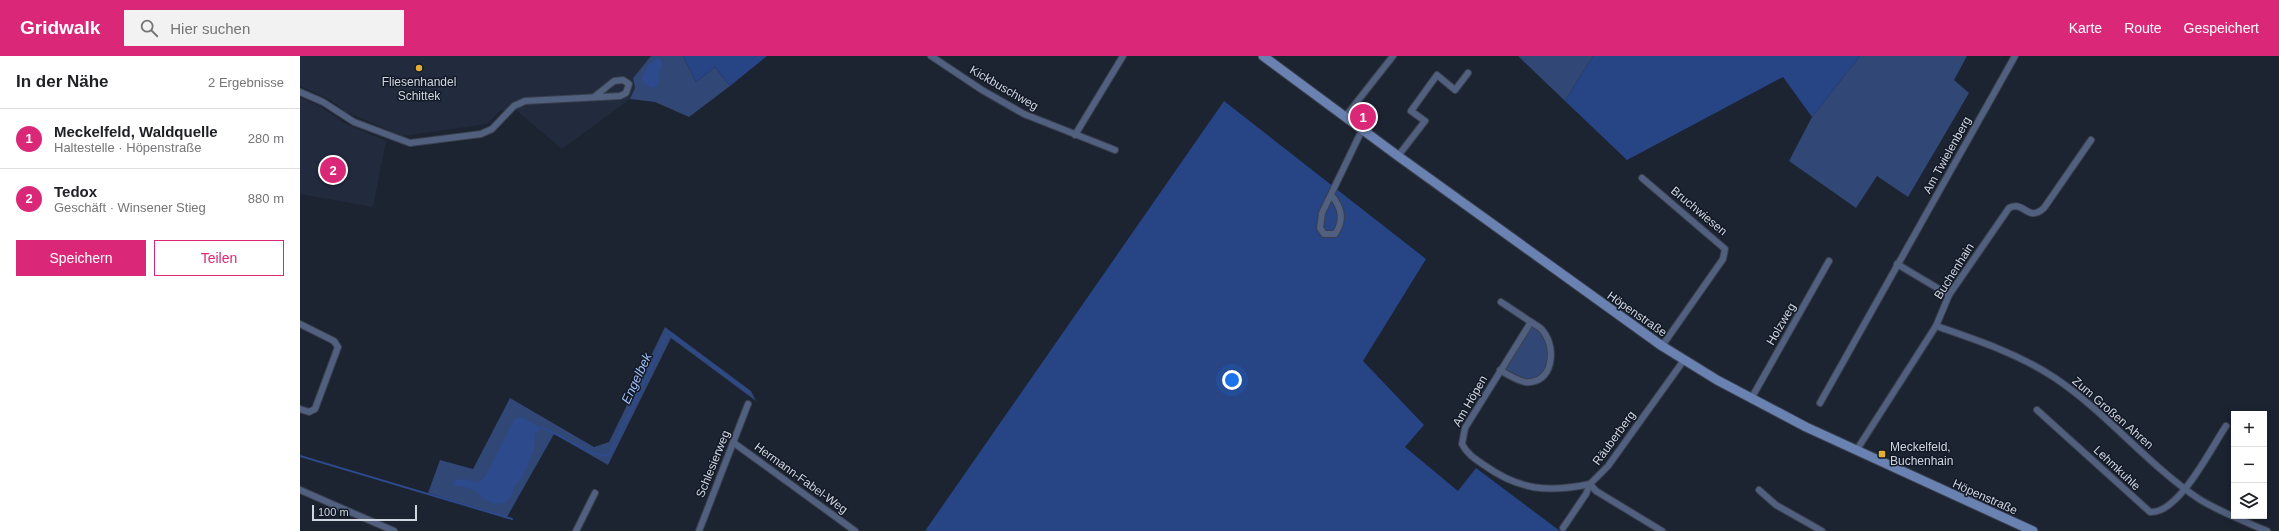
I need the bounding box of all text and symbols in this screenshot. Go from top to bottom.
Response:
search box [124,10,404,46]
text: Gridwalk [20,17,100,38]
icon: search [138,17,160,39]
text: Hier suchen [170,20,250,37]
text: Karte [2069,20,2102,36]
text: Route [2124,20,2162,36]
text: Gespeichert [2184,20,2259,36]
marker: Fliesenhandel Schittek [414,63,424,73]
street label: Kickbuschweg [967,63,1041,113]
text: In der Nähe [16,72,109,91]
text: 2 Ergebnisse [208,75,284,90]
place label: Fliesenhandel Schittek [382,75,456,103]
pin: 1 [1350,102,1376,132]
street label: Am Twielenberg [1920,114,1974,196]
text: Meckelfeld, Waldquelle [54,123,218,140]
text: 1 [25,131,33,146]
text: 280 m [248,131,284,146]
text: Haltestelle · Höpenstraße [54,140,201,155]
pin: 2 [320,155,346,185]
text: Tedox [54,183,97,200]
street label: Bruchwiesen [1668,184,1730,238]
text: 2 [25,191,33,206]
text: 880 m [248,191,284,206]
text: Geschäft · Winsener Stieg [54,200,206,215]
button: Speichern [16,240,146,276]
button: Teilen [154,240,284,276]
street label: Buchenhain [1931,240,1977,302]
street label: Höpenstraße [1605,288,1670,340]
street label: Holzweg [1763,301,1799,347]
water label: Engelbek [618,349,655,406]
your location [1222,370,1242,390]
street label: Am Höpen [1450,373,1490,429]
street label: Zum Großen Ahren [2070,374,2156,452]
street label: Räuberberg [1590,408,1638,468]
map controls [2231,411,2267,519]
button: + [2231,411,2267,447]
street label: Schlesierweg [693,428,733,500]
street label: Hermann-Fabel-Weg [752,439,850,517]
place label: Meckelfeld, Buchenhain [1890,440,1953,468]
street label: Lehmkuhle [2091,443,2143,493]
button: − [2231,447,2267,483]
marker: Meckelfeld, Buchenhain [1877,449,1887,459]
street label: Höpenstraße [1950,476,2020,518]
button: layers [2231,483,2267,519]
scale bar [312,503,417,522]
text: 100 m [318,506,349,518]

